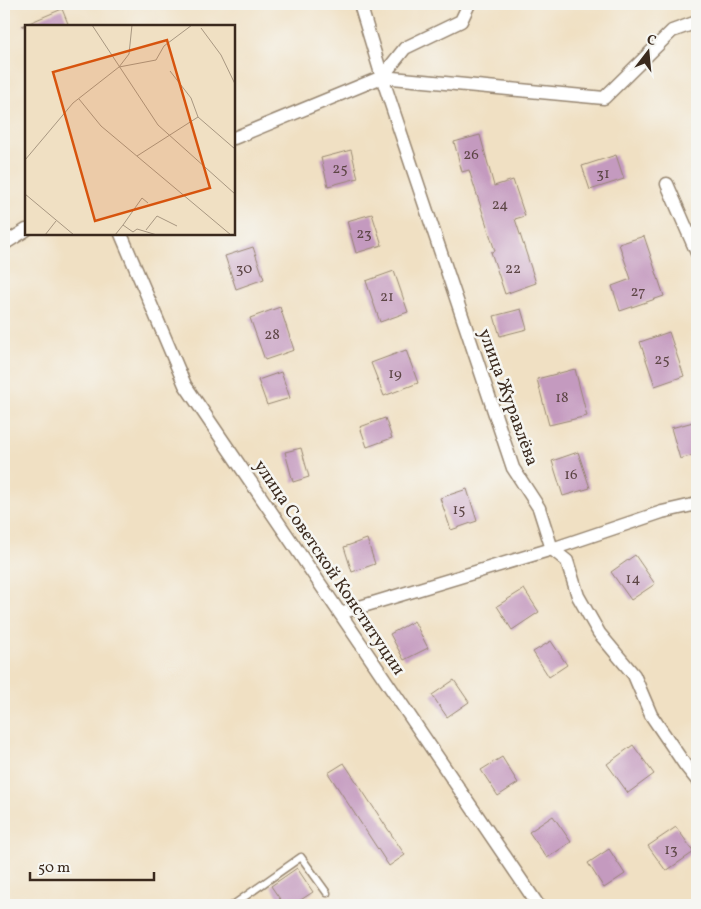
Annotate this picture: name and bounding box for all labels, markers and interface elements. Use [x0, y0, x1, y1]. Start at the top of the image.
inset map [25, 25, 235, 235]
north arrow [624, 28, 674, 78]
text: С [644, 31, 658, 51]
house number: 26 [463, 145, 479, 166]
house number: 25 [332, 159, 348, 180]
house number: 31 [596, 164, 610, 185]
house number: 24 [492, 195, 508, 216]
house number: 23 [356, 224, 372, 245]
house number: 30 [236, 259, 252, 280]
house number: 22 [505, 259, 521, 280]
house number: 27 [631, 282, 645, 303]
house number: 21 [380, 287, 394, 308]
house number: 28 [264, 325, 280, 346]
street label: улица Журавлёва [471, 325, 544, 470]
house number: 25 [654, 350, 670, 371]
house number: 19 [388, 364, 402, 385]
house number: 18 [555, 388, 569, 409]
street label: улица Советской Конституции [247, 455, 410, 681]
house number: 16 [564, 465, 578, 486]
house number: 15 [452, 500, 466, 521]
house number: 14 [626, 569, 640, 590]
house number: 13 [664, 840, 678, 861]
scale bar [30, 849, 154, 881]
text: 50 m [38, 858, 70, 879]

